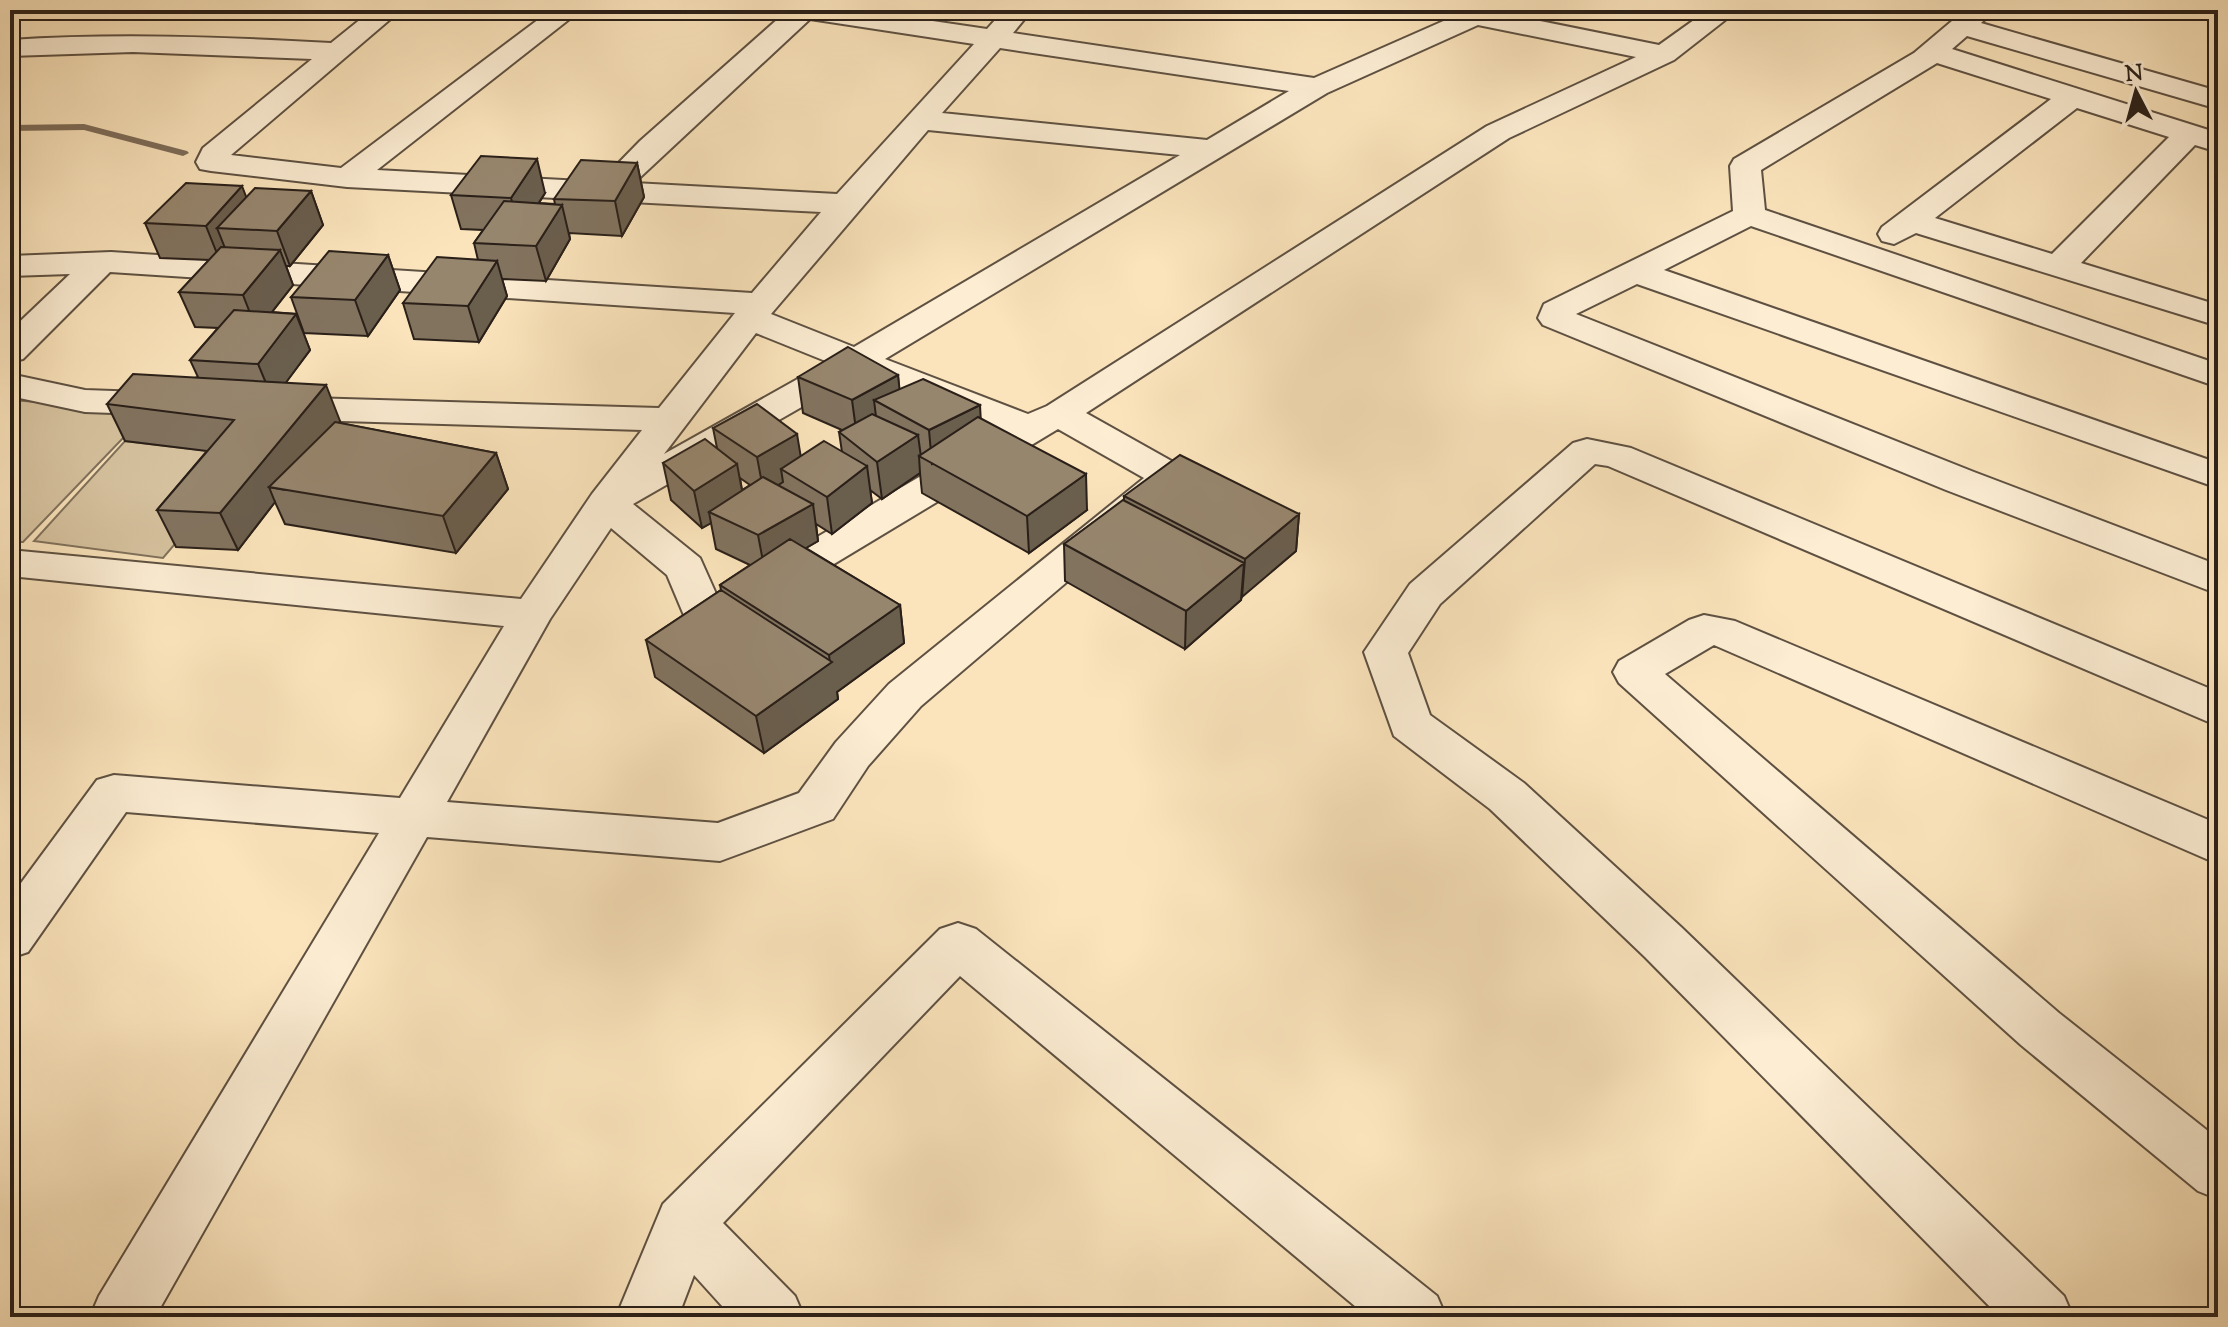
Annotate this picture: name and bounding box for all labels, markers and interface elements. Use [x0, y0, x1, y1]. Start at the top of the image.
north arrow [2096, 52, 2176, 132]
text: N [2124, 58, 2145, 92]

